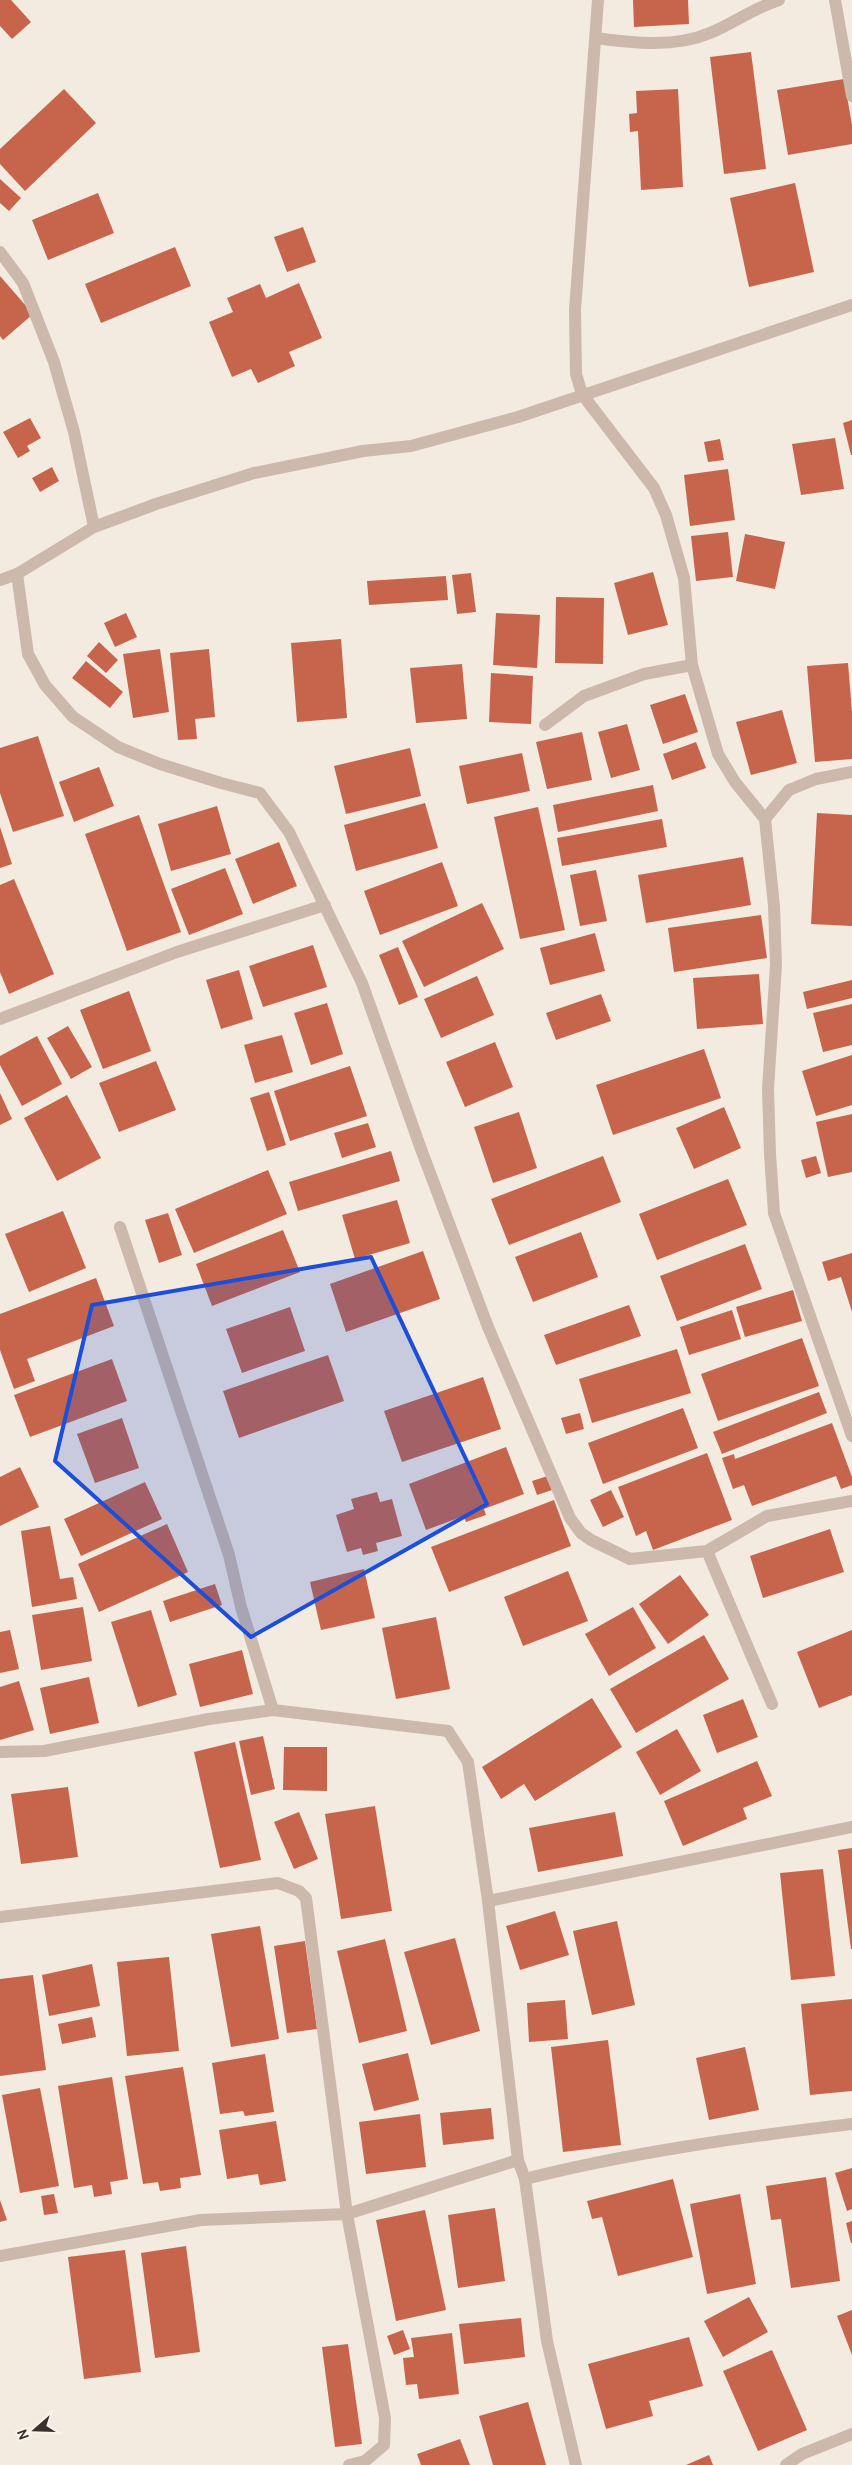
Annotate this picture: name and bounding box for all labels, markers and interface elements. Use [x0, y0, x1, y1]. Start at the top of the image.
north arrow [10, 2405, 60, 2455]
text: N [13, 2427, 33, 2442]

